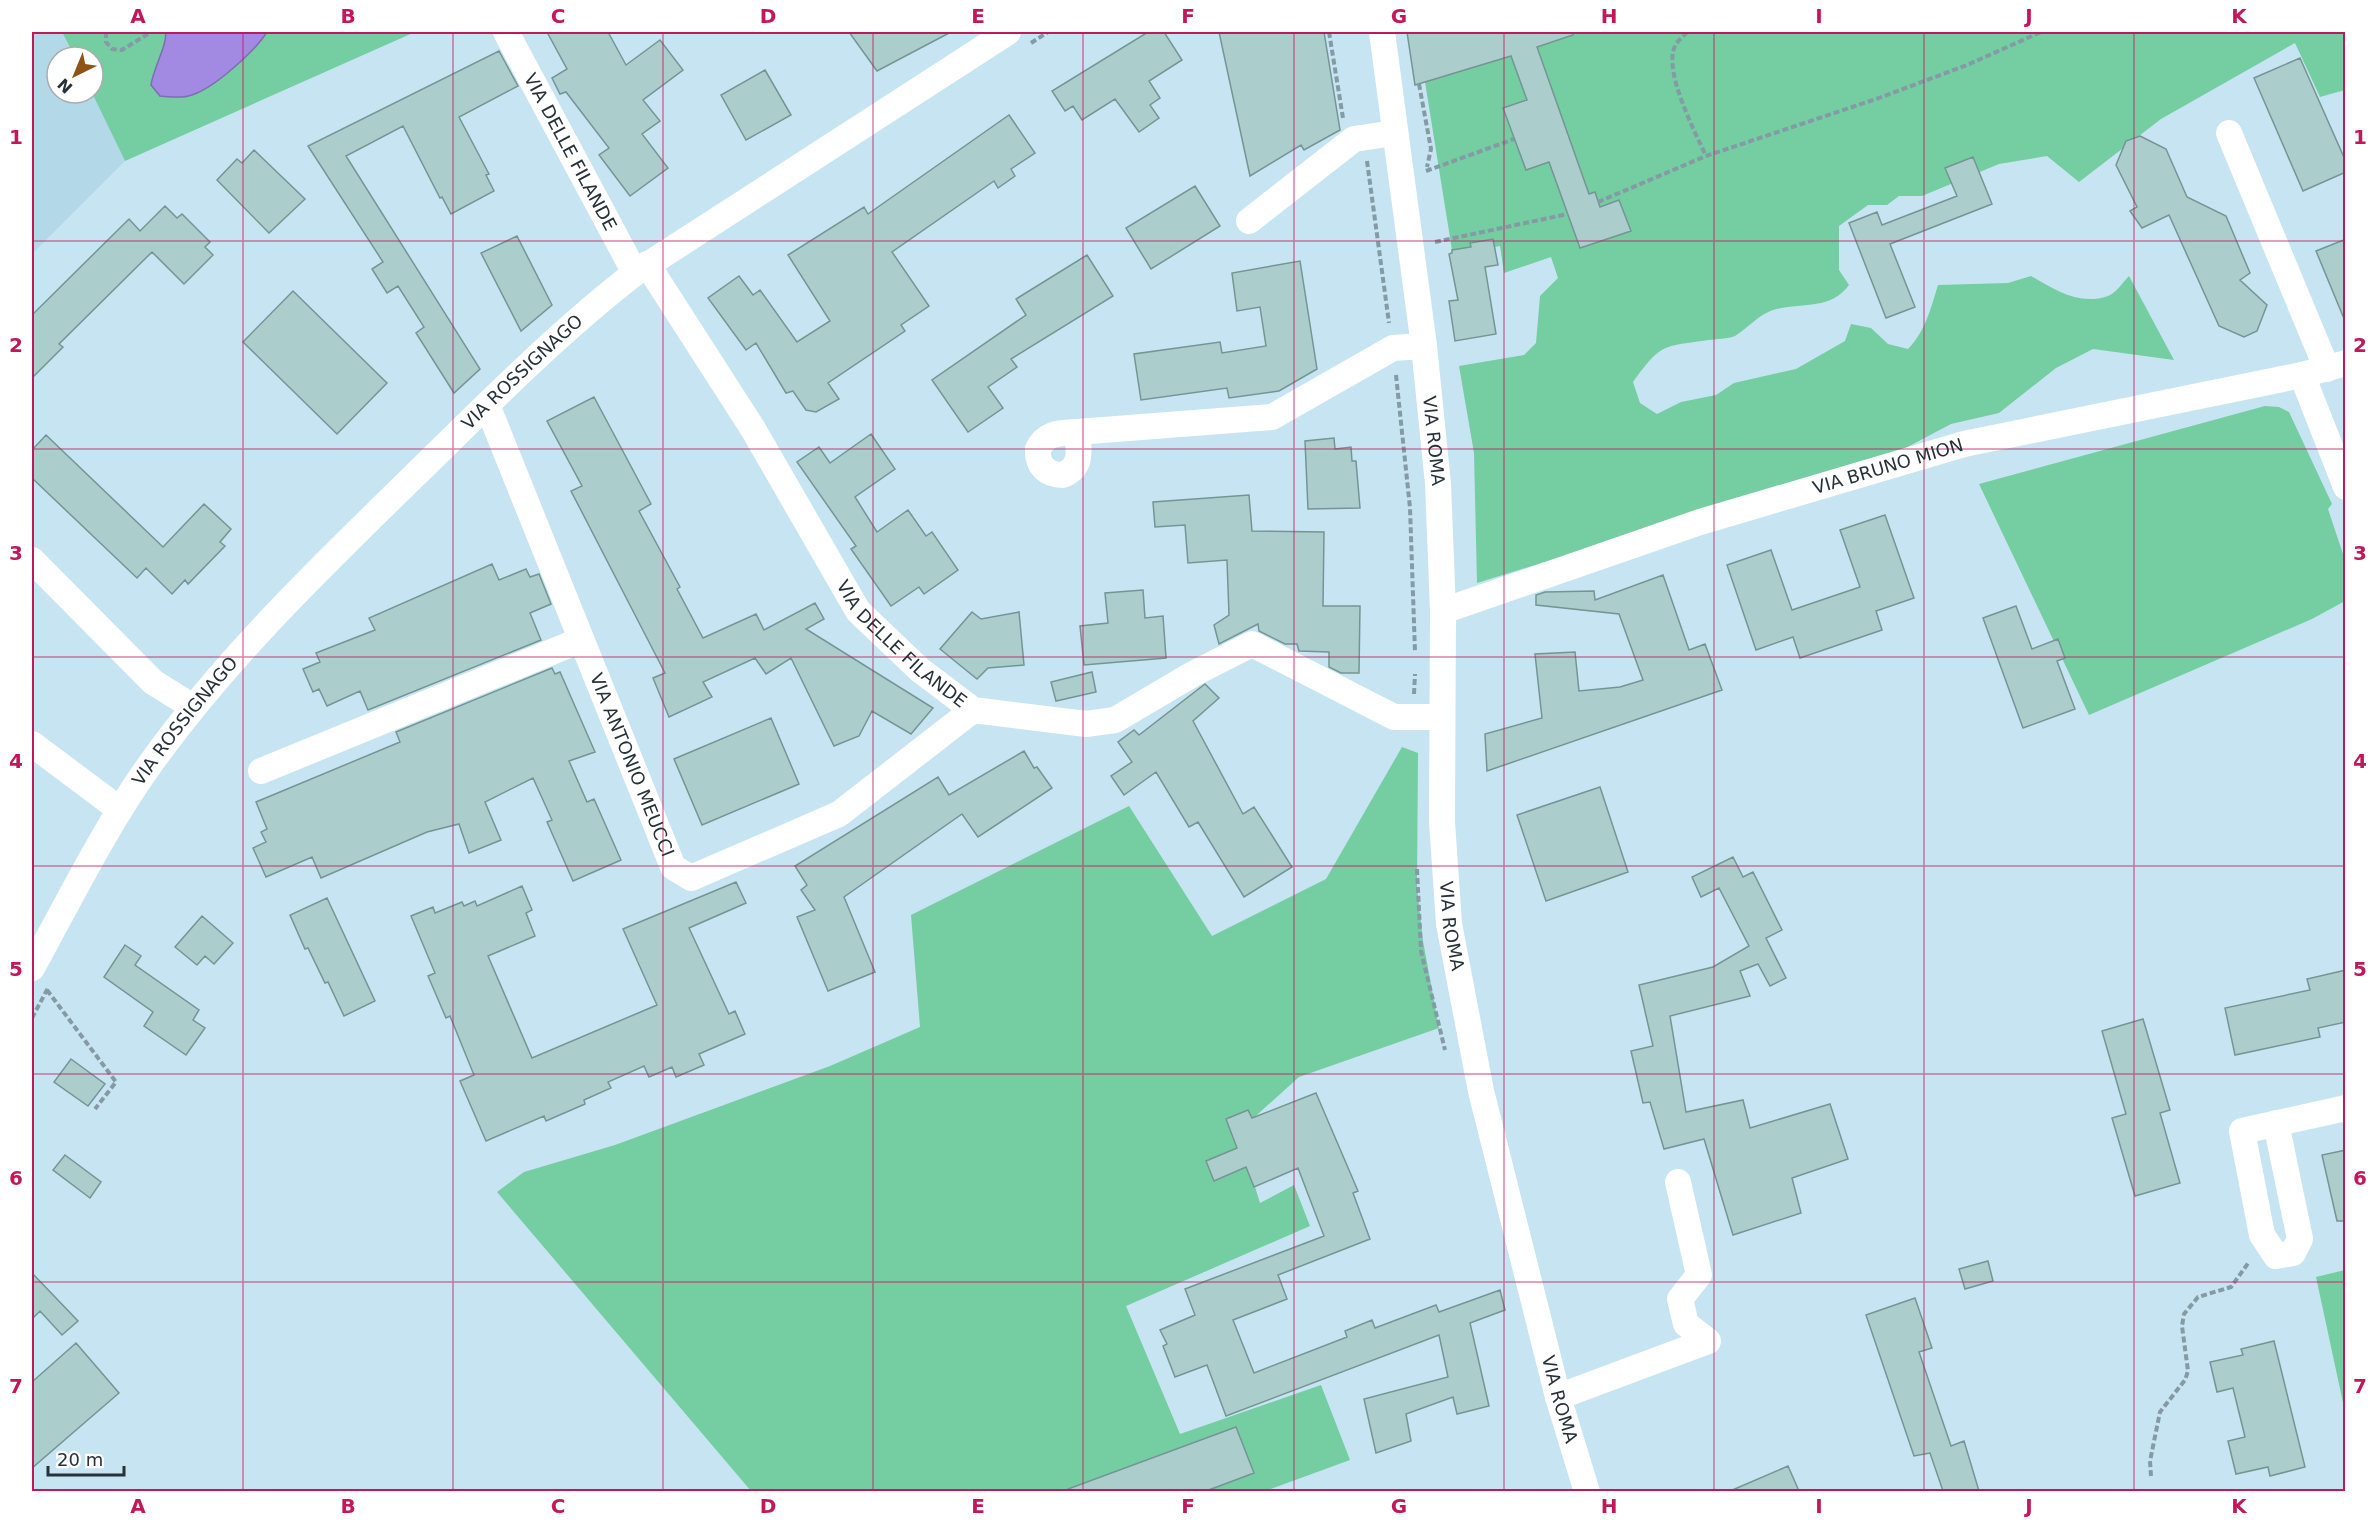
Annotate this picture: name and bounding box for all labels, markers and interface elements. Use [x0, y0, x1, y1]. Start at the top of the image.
text: A [130, 4, 146, 28]
text: B [340, 4, 356, 28]
text: C [551, 4, 565, 28]
text: D [760, 4, 776, 28]
text: E [971, 4, 985, 28]
text: F [1181, 4, 1195, 28]
text: G [1391, 4, 1407, 28]
text: H [1601, 4, 1617, 28]
text: I [1815, 4, 1823, 28]
text: J [2023, 4, 2033, 28]
text: K [2231, 4, 2248, 28]
north arrow [45, 45, 105, 105]
street label: VIA DELLE FILANDE [520, 69, 621, 234]
text: N [54, 74, 76, 97]
text: 1 [9, 125, 23, 149]
text: 1 [2353, 125, 2367, 149]
street label: VIA ROSSIGNAGO [457, 310, 587, 434]
text: 2 [9, 333, 23, 357]
text: 2 [2353, 333, 2367, 357]
street label: VIA ROMA [1419, 395, 1449, 487]
street label: VIA BRUNO MION [1810, 434, 1965, 498]
text: 3 [9, 541, 23, 565]
text: 3 [2353, 541, 2367, 565]
street label: VIA DELLE FILANDE [832, 576, 971, 712]
street label: VIA ROSSIGNAGO [128, 652, 242, 789]
street label: VIA ANTONIO MEUCCI [586, 670, 679, 860]
text: 4 [9, 749, 23, 773]
text: 4 [2353, 749, 2367, 773]
street label: VIA ROMA [1436, 880, 1469, 973]
text: 5 [9, 957, 23, 981]
text: 5 [2353, 957, 2367, 981]
text: 6 [9, 1166, 23, 1190]
text: 6 [2353, 1166, 2367, 1190]
street label: VIA ROMA [1538, 1353, 1583, 1446]
text: 7 [9, 1374, 23, 1398]
text: 7 [2353, 1374, 2367, 1398]
scale bar [48, 1439, 124, 1477]
text: 20 m [57, 1449, 103, 1470]
text: A [130, 1494, 146, 1518]
text: B [340, 1494, 356, 1518]
text: C [551, 1494, 565, 1518]
text: D [760, 1494, 776, 1518]
text: E [971, 1494, 985, 1518]
text: F [1181, 1494, 1195, 1518]
text: G [1391, 1494, 1407, 1518]
text: H [1601, 1494, 1617, 1518]
text: I [1815, 1494, 1823, 1518]
text: J [2023, 1494, 2033, 1518]
text: K [2231, 1494, 2248, 1518]

